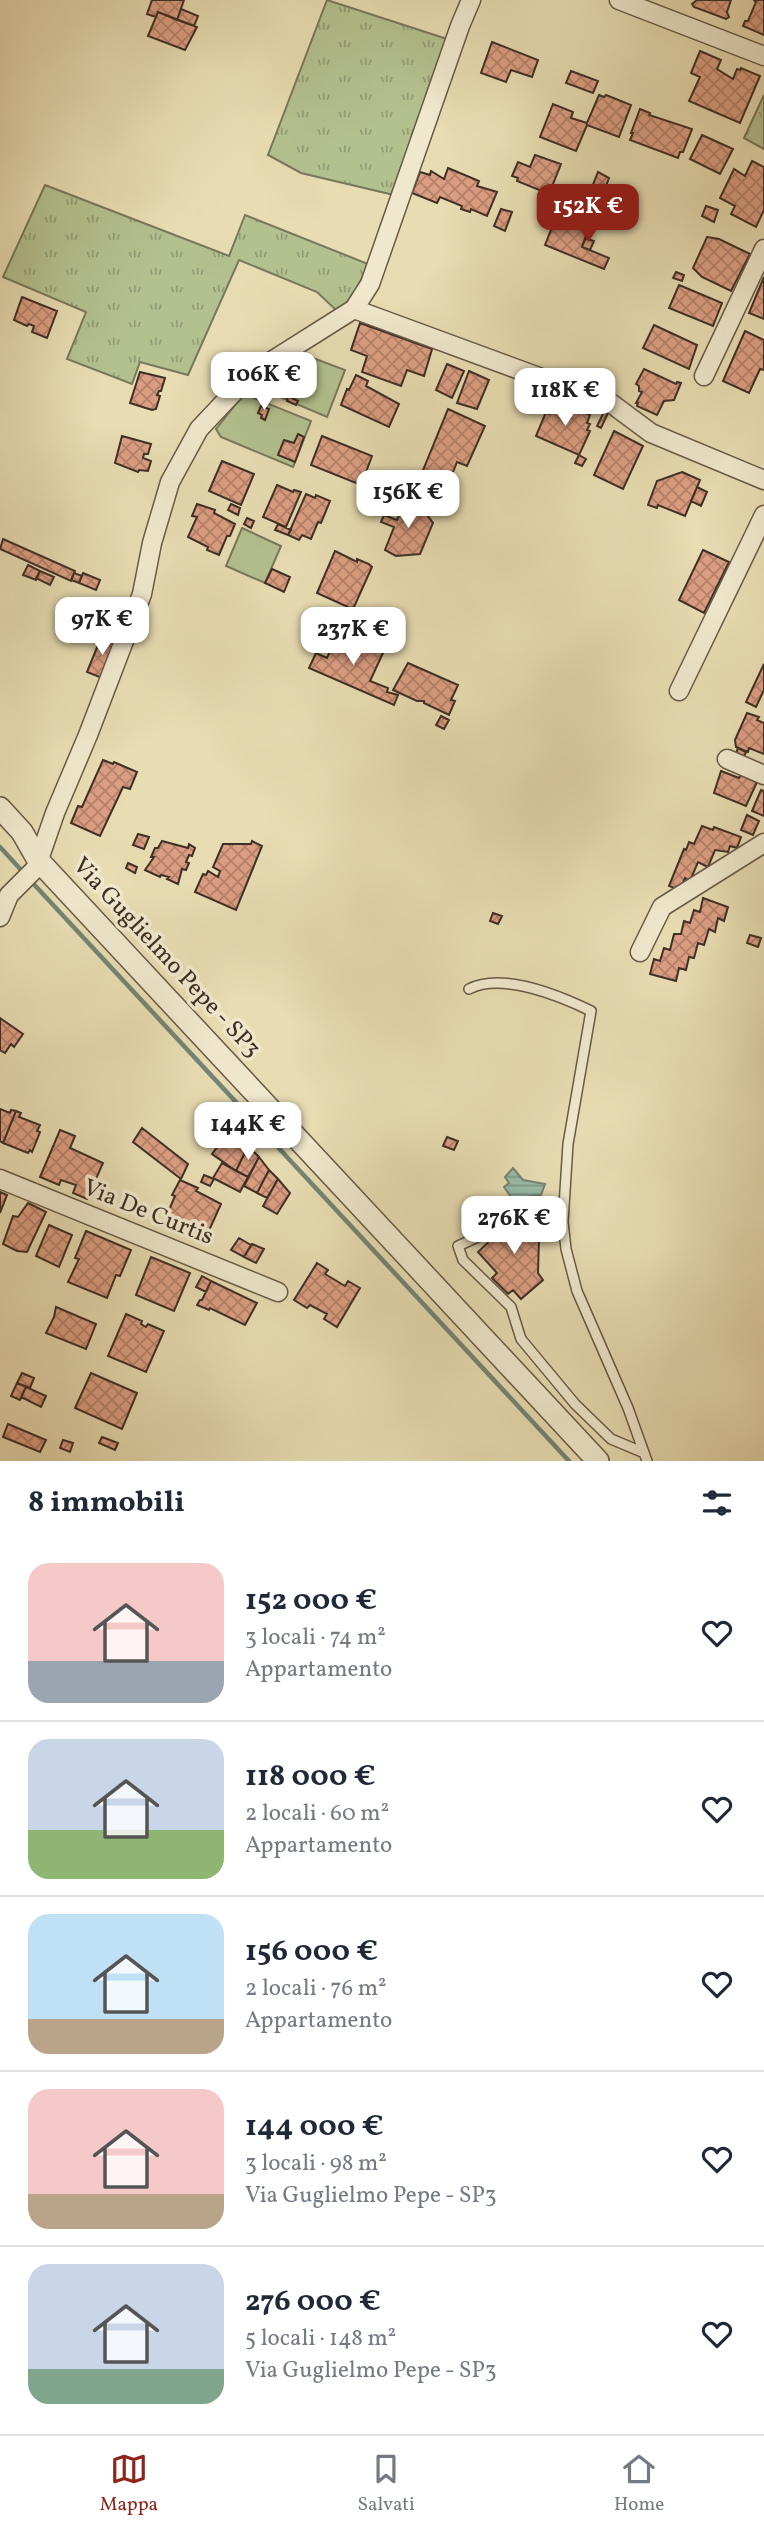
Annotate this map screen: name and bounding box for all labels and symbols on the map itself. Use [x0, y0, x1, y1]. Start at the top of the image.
pin: 152K € [531, 184, 645, 244]
pin: 106K € [207, 352, 321, 412]
pin: 118K € [508, 368, 622, 428]
pin: 156K € [351, 470, 465, 530]
pin: 97K € [53, 598, 151, 657]
pin: 237K € [296, 608, 410, 667]
street label: Via Guglielmo Pepe - SP3 [64, 850, 268, 1066]
pin: 144K € [191, 1102, 305, 1162]
street label: Via De Curtis [78, 1171, 218, 1255]
pin: 276K € [457, 1196, 571, 1256]

